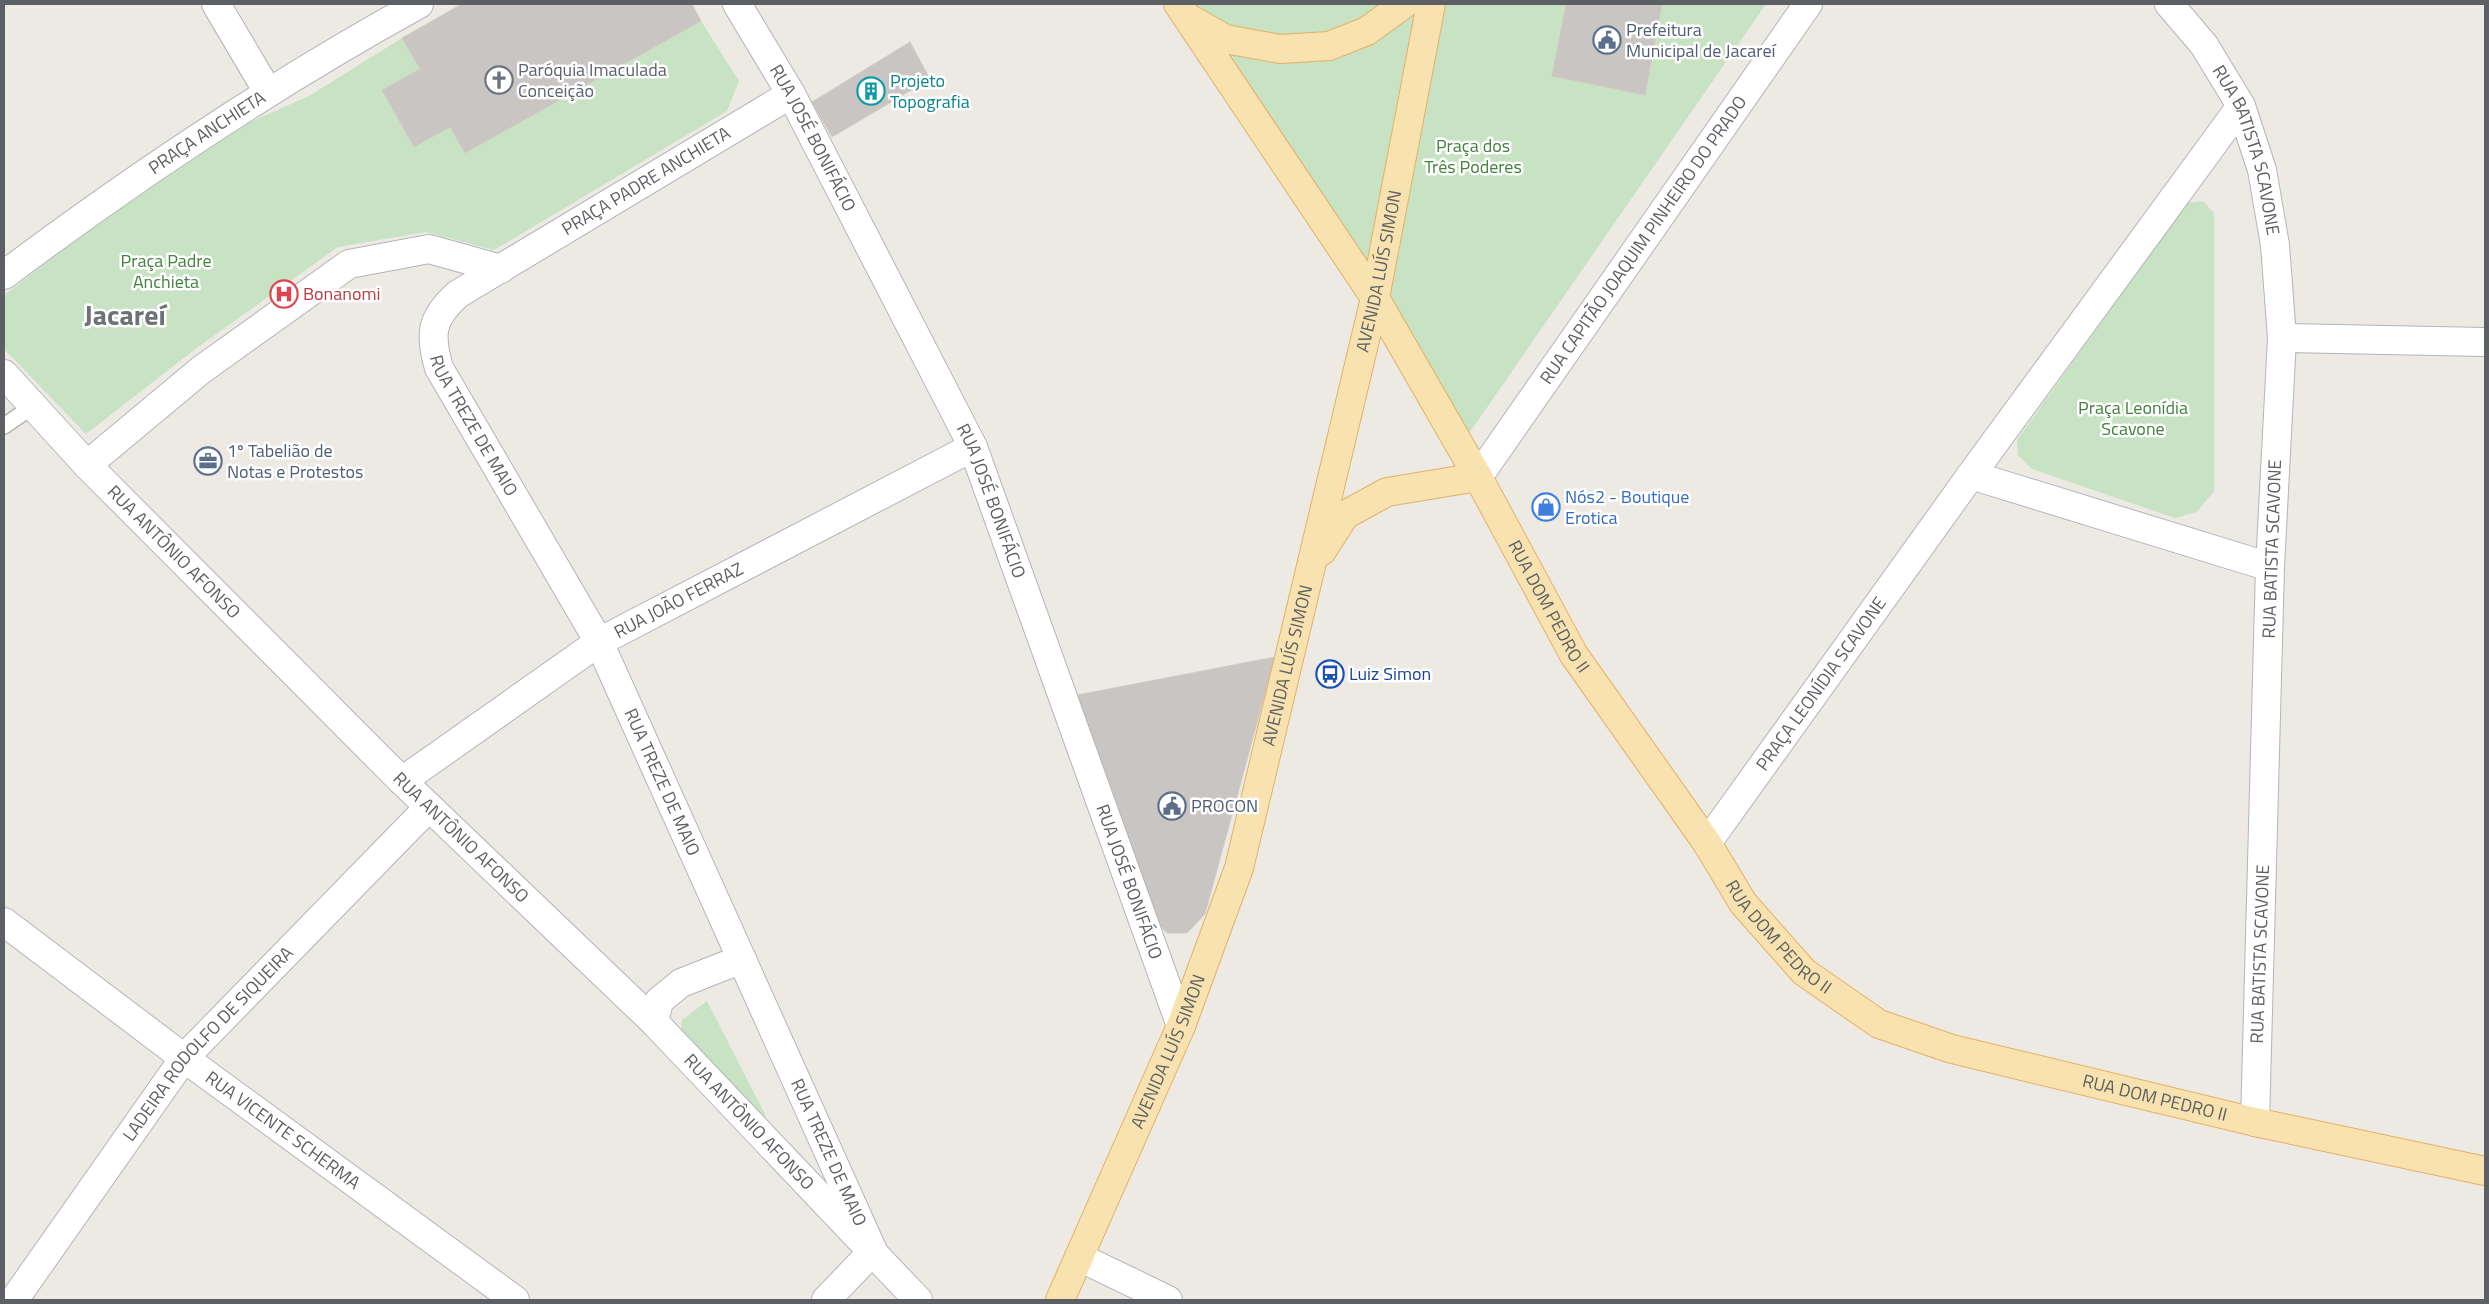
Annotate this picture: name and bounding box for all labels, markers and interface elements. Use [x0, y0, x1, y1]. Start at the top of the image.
place label: Prefeitura Municipal de Jacareí [1626, 16, 1777, 64]
public building icon: Prefeitura Municipal de Jacareí [1592, 25, 1622, 55]
place label: Paróquia Imaculada Conceição [518, 56, 667, 104]
street label: RUA JOSÉ BONIFÁCIO [763, 59, 863, 216]
street label: RUA BATISTA SCAVONE [2206, 60, 2287, 237]
church icon: Paróquia Imaculada Conceição [484, 65, 514, 95]
place label: Projeto Topografia [890, 67, 970, 115]
building icon: Projeto Topografia [856, 76, 886, 106]
street label: PRAÇA ANCHIETA [143, 84, 271, 181]
street label: RUA CAPITÃO JOAQUIM PINHEIRO DO PRADO [1533, 90, 1753, 390]
street label: PRAÇA PADRE ANCHIETA [556, 119, 735, 242]
park label: Praça dos Três Poderes [1424, 132, 1522, 180]
street label: AVENIDA LUÍS SIMON [1349, 188, 1408, 355]
park label: Praça Padre Anchieta [120, 247, 212, 295]
hospital icon: Bonanomi [269, 279, 299, 309]
place label: Bonanomi [303, 280, 380, 307]
district label: Jacareí [84, 293, 169, 336]
street label: RUA TREZE DE MAIO [423, 352, 525, 501]
park label: Praça Leonídia Scavone [2078, 394, 2188, 442]
street label: RUA JOSÉ BONIFÁCIO [950, 419, 1033, 582]
place label: 1º Tabelião de Notas e Protestos [227, 437, 363, 485]
office icon: 1º Tabelião de Notas e Protestos [193, 446, 223, 476]
street label: RUA BATISTA SCAVONE [2255, 459, 2288, 639]
street label: RUA ANTÔNIO AFONSO [101, 479, 247, 625]
place label: Nós2 - Boutique Erotica [1565, 483, 1689, 531]
shop icon: Nós2 - Boutique Erotica [1531, 492, 1561, 522]
street label: RUA DOM PEDRO II [1501, 535, 1597, 678]
street label: RUA JOÃO FERRAZ [609, 555, 748, 645]
street label: AVENIDA LUÍS SIMON [1255, 582, 1319, 749]
street label: PRAÇA LEONÍDIA SCAVONE [1749, 591, 1893, 776]
bus stop icon: Luiz Simon [1315, 659, 1345, 689]
place label: Luiz Simon [1349, 660, 1431, 687]
street label: RUA TREZE DE MAIO [618, 704, 707, 860]
street label: RUA ANTÔNIO AFONSO [387, 765, 536, 909]
public building icon: PROCON [1157, 791, 1187, 821]
place label: PROCON [1191, 792, 1258, 819]
street label: RUA JOSÉ BONIFÁCIO [1089, 800, 1170, 963]
street label: RUA BATISTA SCAVONE [2243, 864, 2276, 1044]
street label: RUA DOM PEDRO II [1719, 874, 1837, 1000]
street label: LADEIRA RODOLFO DE SIQUEIRA [116, 940, 299, 1147]
street label: AVENIDA LUÍS SIMON [1123, 971, 1212, 1133]
street label: RUA ANTÔNIO AFONSO [678, 1047, 821, 1196]
street label: RUA VICENTE SCHERMA [200, 1064, 366, 1196]
street label: RUA DOM PEDRO II [2080, 1067, 2230, 1128]
street label: RUA TREZE DE MAIO [784, 1074, 874, 1230]

